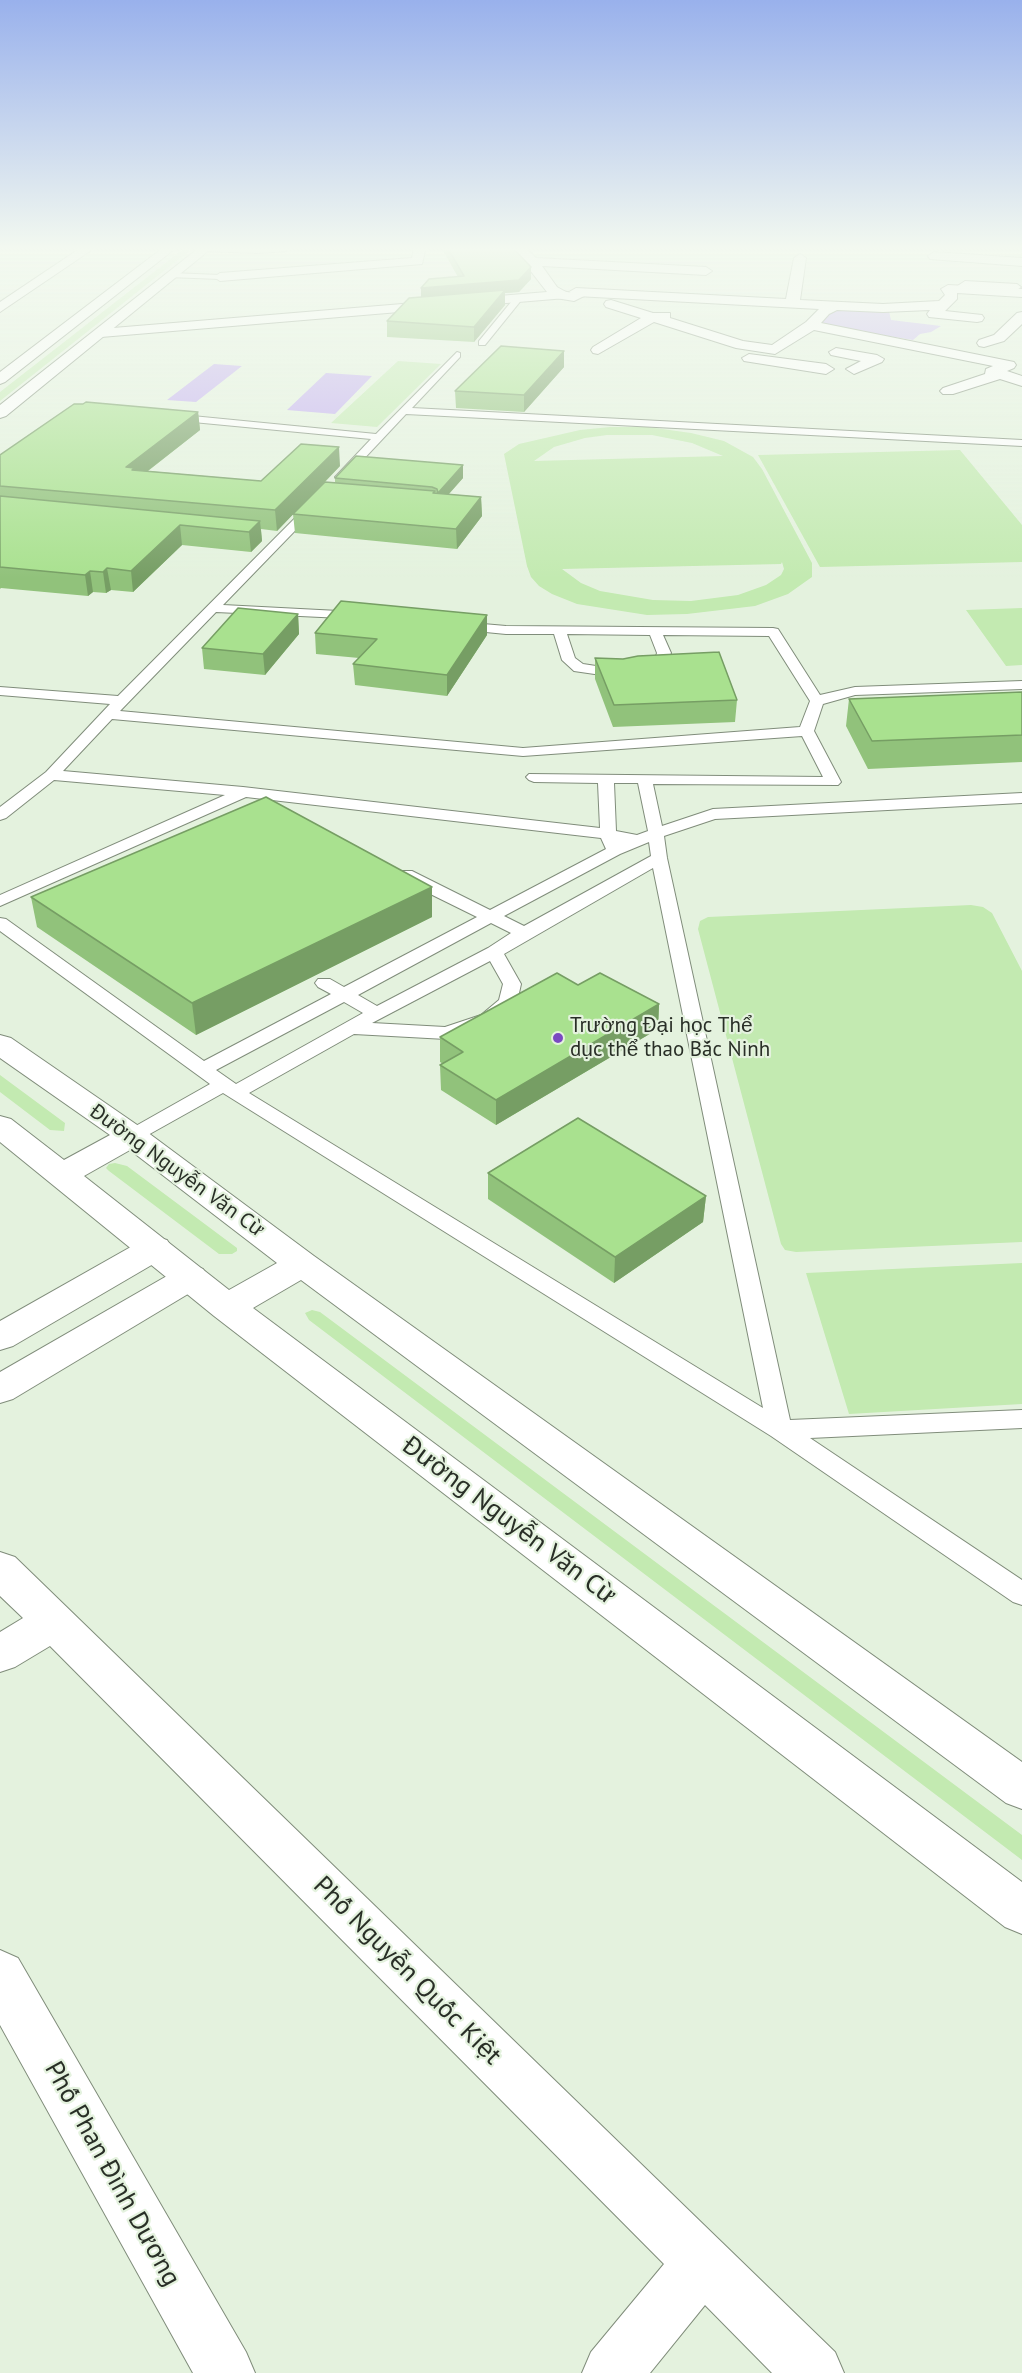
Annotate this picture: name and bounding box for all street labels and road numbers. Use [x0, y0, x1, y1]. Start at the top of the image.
street label: Đường Nguyễn Văn Cừ [85, 1099, 269, 1243]
street label: Đường Nguyễn Văn Cừ [396, 1430, 622, 1612]
street label: Phố Nguyễn Quốc Kiệt [306, 1870, 508, 2072]
street label: Phố Phan Đình Dương [37, 2056, 187, 2292]

